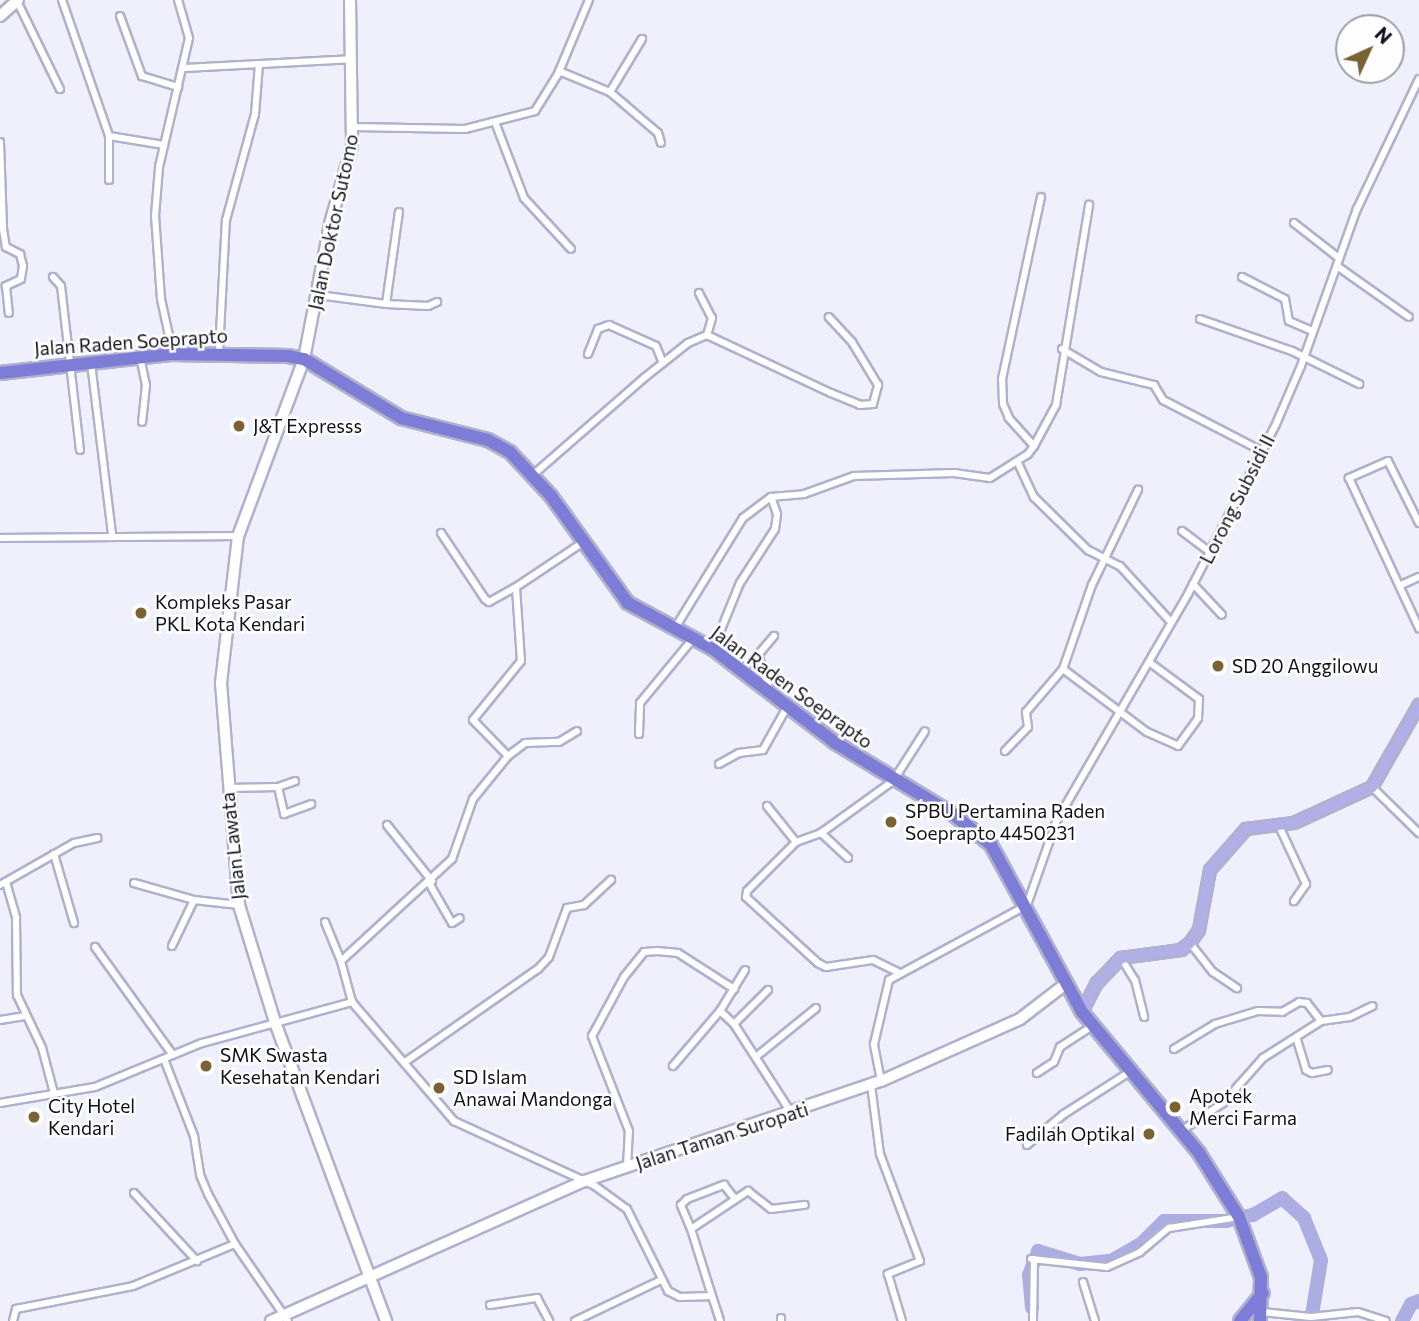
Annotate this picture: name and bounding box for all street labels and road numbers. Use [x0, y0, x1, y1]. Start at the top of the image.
street label: Jalan Doktor Sutomo [303, 132, 363, 312]
street label: Jalan Raden Soeprapto [33, 324, 229, 360]
street label: Lorong Subsidi II [1195, 431, 1279, 567]
street label: Jalan Raden Soeprapto [707, 621, 877, 753]
street label: Jalan Lawata [216, 791, 250, 901]
street label: Jalan Taman Suropati [633, 1097, 811, 1175]

